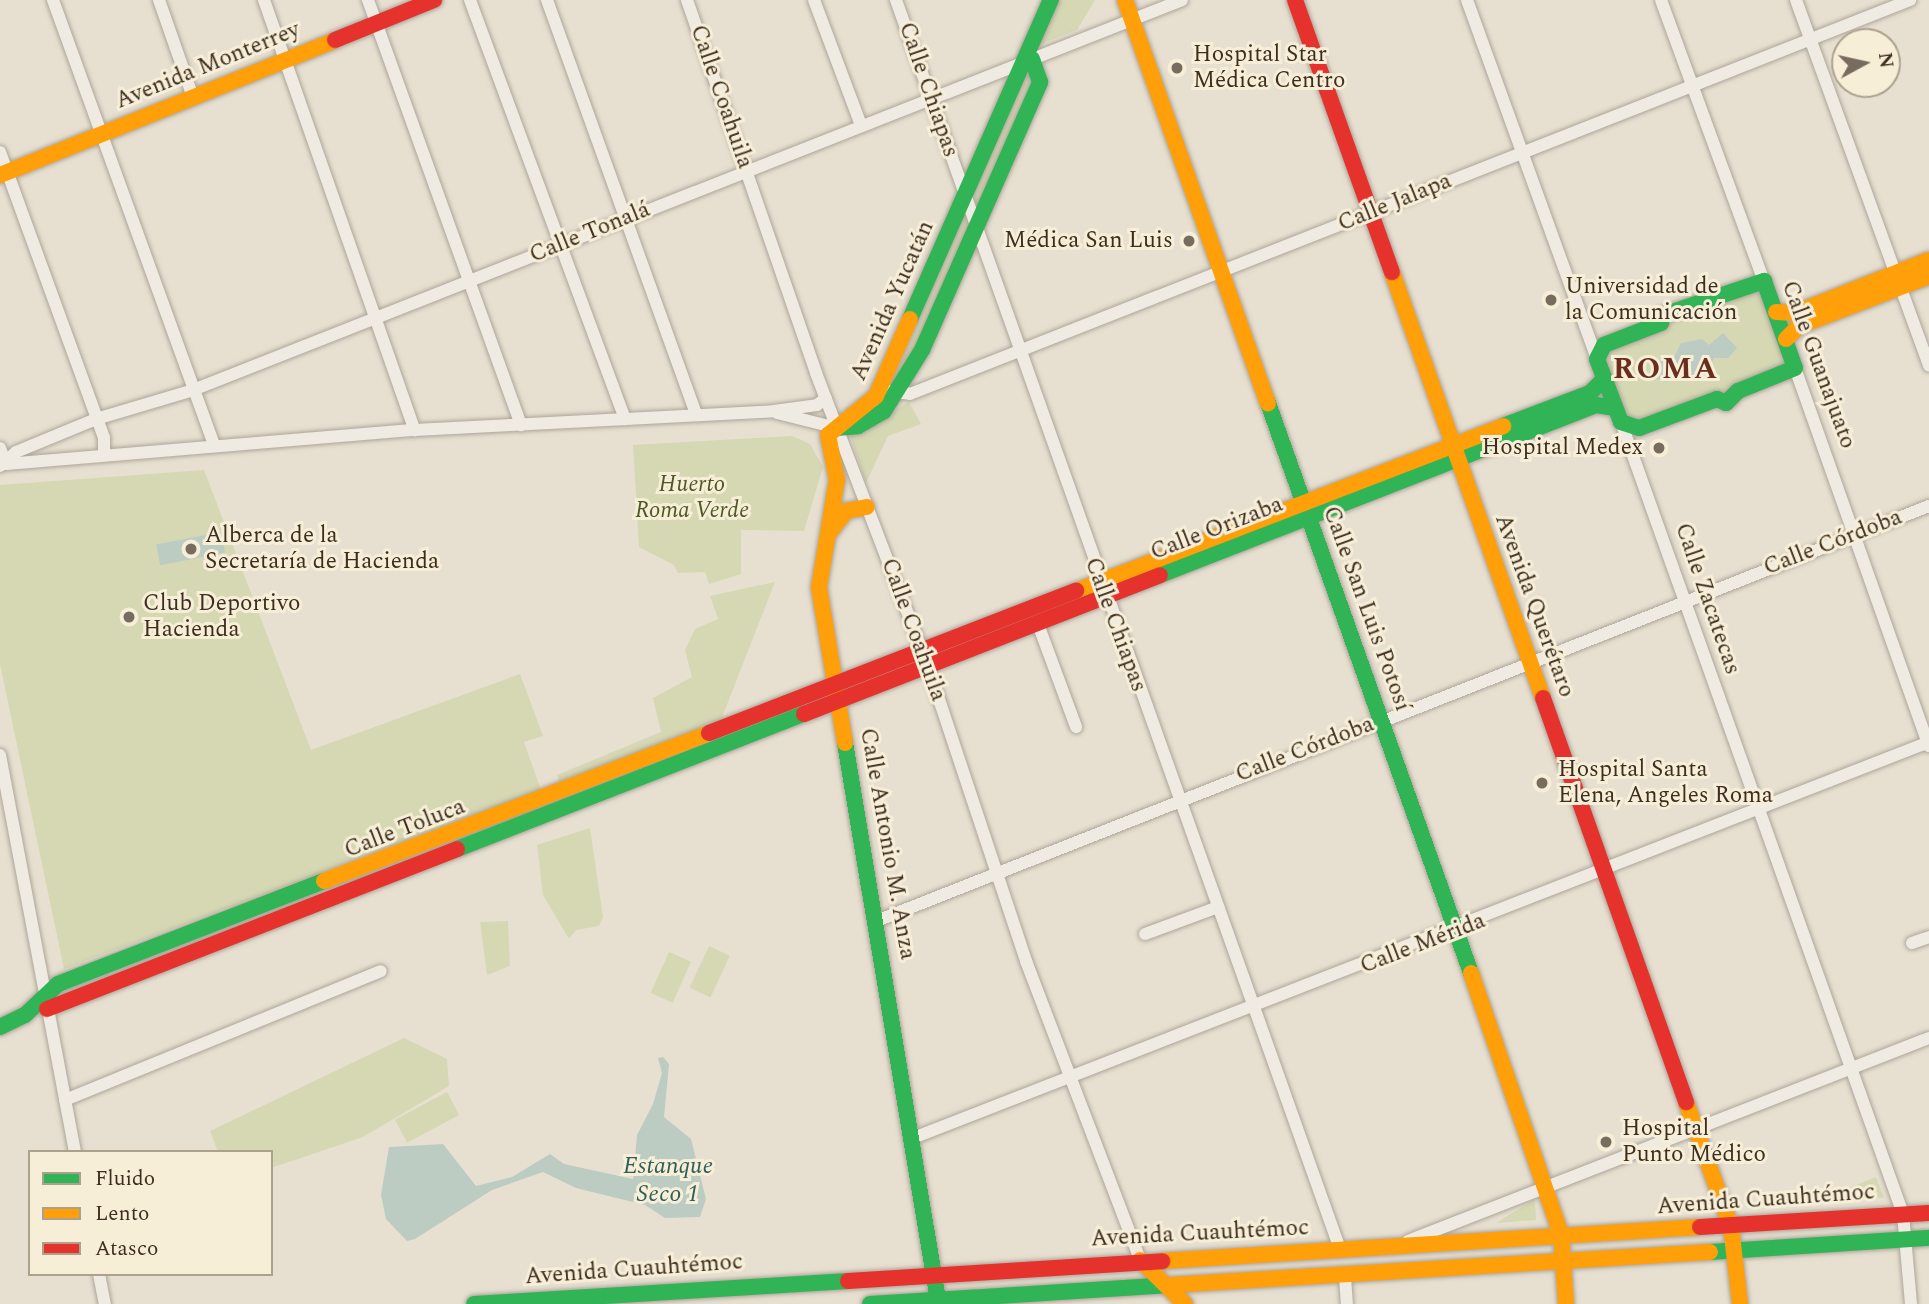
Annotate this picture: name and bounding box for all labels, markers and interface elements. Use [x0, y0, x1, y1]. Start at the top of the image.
street label: Avenida Monterrey [112, 16, 304, 116]
street label: Calle Chiapas [892, 19, 964, 161]
street label: Calle Coahuila [684, 22, 758, 172]
north arrow [1831, 28, 1901, 98]
place label: Hospital Star Médica Centro [1193, 41, 1345, 95]
text: N [1870, 51, 1901, 70]
marker: Hospital Star Médica Centro [1167, 58, 1187, 78]
street label: Calle Jalapa [1334, 168, 1456, 238]
street label: Calle Tonalá [526, 196, 654, 270]
street label: Avenida Yucatán [845, 217, 941, 385]
place label: Médica San Luis [1004, 227, 1173, 255]
marker: Médica San Luis [1179, 231, 1199, 251]
place label: Universidad de la Comunicación [1565, 273, 1737, 327]
street label: Calle Guanajuato [1775, 277, 1861, 453]
marker: Universidad de la Comunicación [1543, 292, 1559, 308]
district label: ROMA [1613, 351, 1719, 387]
place label: Hospital Medex [1482, 434, 1643, 462]
marker: Hospital Medex [1649, 438, 1669, 458]
park label: Huerto Roma Verde [635, 471, 749, 525]
street label: Calle Orizaba [1147, 491, 1287, 567]
street label: Calle San Luis Potosí [1316, 503, 1416, 715]
street label: Calle Córdoba [1760, 504, 1906, 582]
street label: Avenida Querétaro [1488, 511, 1580, 701]
street label: Calle Zacatecas [1668, 520, 1746, 678]
place label: Alberca de la Secretaría de Hacienda [205, 522, 439, 576]
marker: Alberca de la Secretaría de Hacienda [183, 541, 199, 557]
street label: Calle Chiapas [1078, 554, 1152, 696]
street label: Calle Coahuila [874, 555, 952, 705]
place label: Club Deportivo Hacienda [143, 590, 300, 644]
marker: Club Deportivo Hacienda [121, 609, 137, 625]
street label: Calle Córdoba [1232, 711, 1378, 789]
street label: Calle Antonio M. Anza [853, 726, 921, 962]
place label: Hospital Santa Elena, Angeles Roma [1558, 756, 1773, 810]
marker: Hospital Santa Elena, Angeles Roma [1532, 773, 1552, 793]
street label: Calle Toluca [341, 793, 469, 865]
street label: Calle Mérida [1357, 907, 1489, 981]
place label: Hospital Punto Médico [1622, 1115, 1766, 1169]
marker: Hospital Punto Médico [1596, 1132, 1616, 1152]
legend [28, 1150, 273, 1276]
water label: Estanque Seco 1 [623, 1153, 713, 1209]
text: Fluido [95, 1163, 155, 1195]
street label: Avenida Cuauhtémoc [1656, 1179, 1876, 1221]
text: Lento [95, 1198, 149, 1230]
street label: Avenida Cuauhtémoc [1090, 1214, 1310, 1254]
text: Atasco [95, 1233, 158, 1265]
street label: Avenida Cuauhtémoc [524, 1249, 744, 1291]

